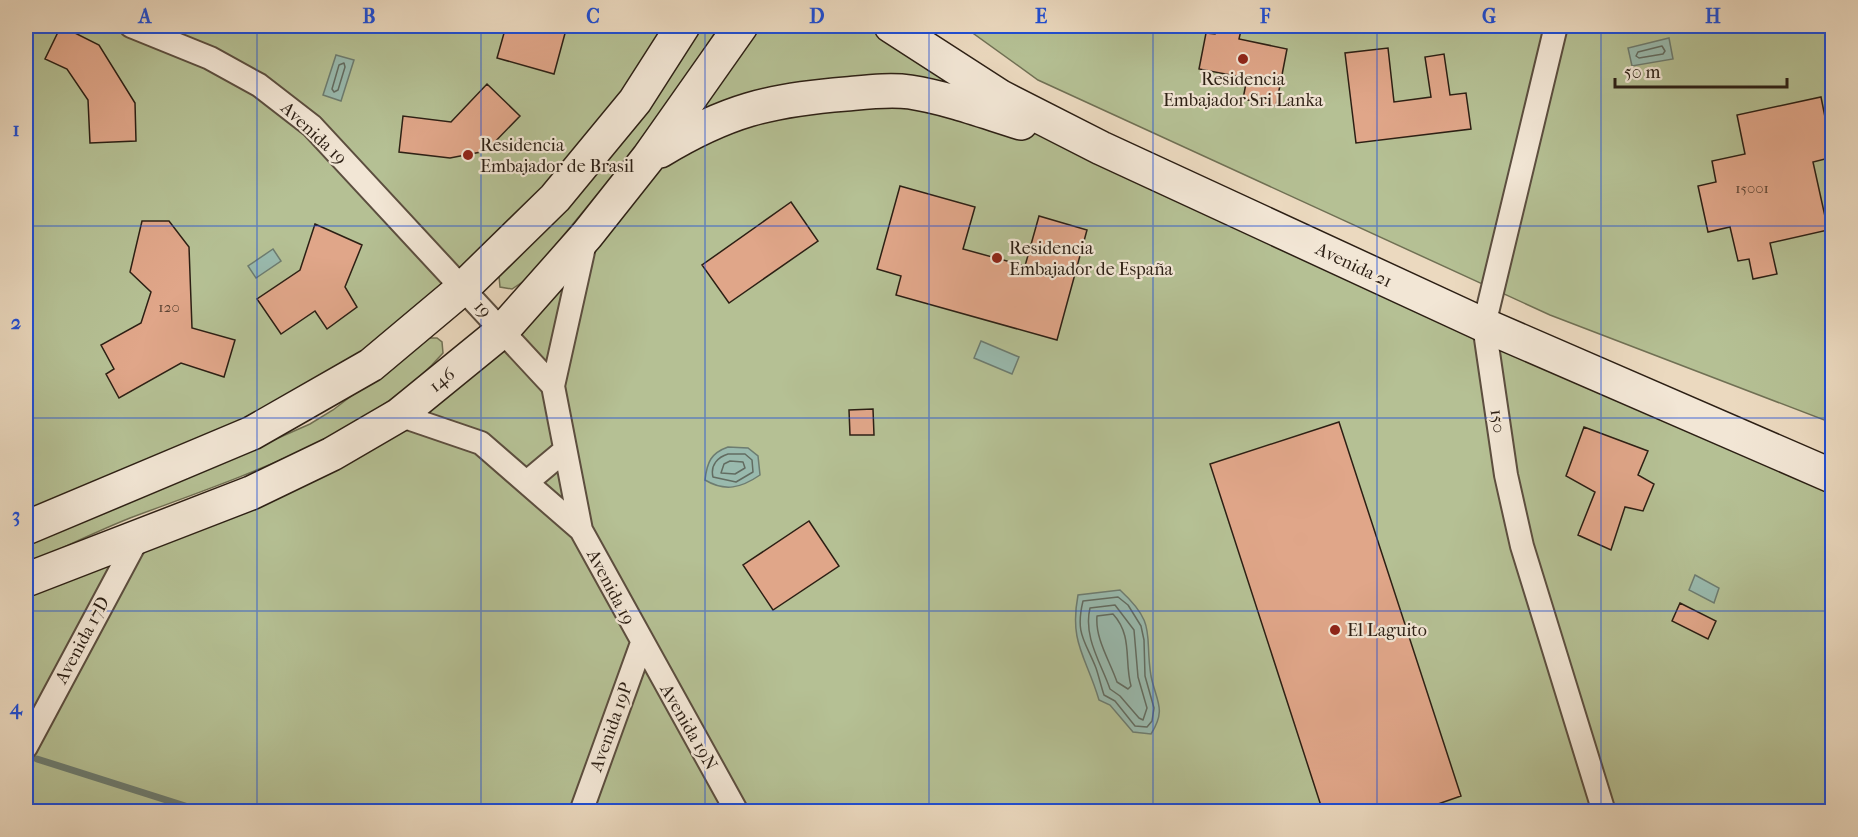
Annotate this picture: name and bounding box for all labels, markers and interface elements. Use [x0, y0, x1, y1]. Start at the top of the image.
text: A [137, 5, 153, 28]
text: B [362, 5, 376, 28]
text: C [586, 5, 600, 28]
text: D [809, 5, 825, 28]
text: E [1035, 5, 1047, 28]
text: F [1259, 5, 1271, 28]
text: G [1482, 5, 1496, 28]
text: H [1705, 5, 1721, 28]
scale bar [1615, 51, 1788, 89]
marker: Residencia Embajador Sri Lanka [1236, 52, 1250, 66]
text: 50 m [1624, 62, 1661, 83]
place label: Residencia Embajador Sri Lanka [1163, 69, 1324, 111]
street label: Avenida 19 [276, 97, 351, 169]
text: 1 [12, 118, 20, 141]
place label: Residencia Embajador de Brasil [480, 135, 634, 177]
marker: Residencia Embajador de Brasil [461, 148, 475, 162]
house number: 15001 [1735, 179, 1769, 197]
place label: Residencia Embajador de España [1009, 238, 1174, 280]
street label: Avenida 21 [1311, 238, 1395, 292]
marker: Residencia Embajador de España [990, 251, 1004, 265]
street label: 19 [469, 296, 496, 322]
house number: 120 [158, 298, 180, 316]
text: 2 [11, 311, 21, 334]
street label: 146 [425, 364, 460, 397]
street label: 150 [1485, 408, 1510, 434]
text: 3 [12, 504, 20, 527]
street label: Avenida 19 [581, 545, 639, 629]
street label: Avenida 17D [50, 593, 114, 688]
place label: El Laguito [1347, 620, 1427, 641]
marker: El Laguito [1328, 623, 1342, 637]
street label: Avenida 19P [585, 680, 637, 775]
street label: Avenida 19N [655, 680, 722, 774]
text: 4 [9, 696, 23, 720]

